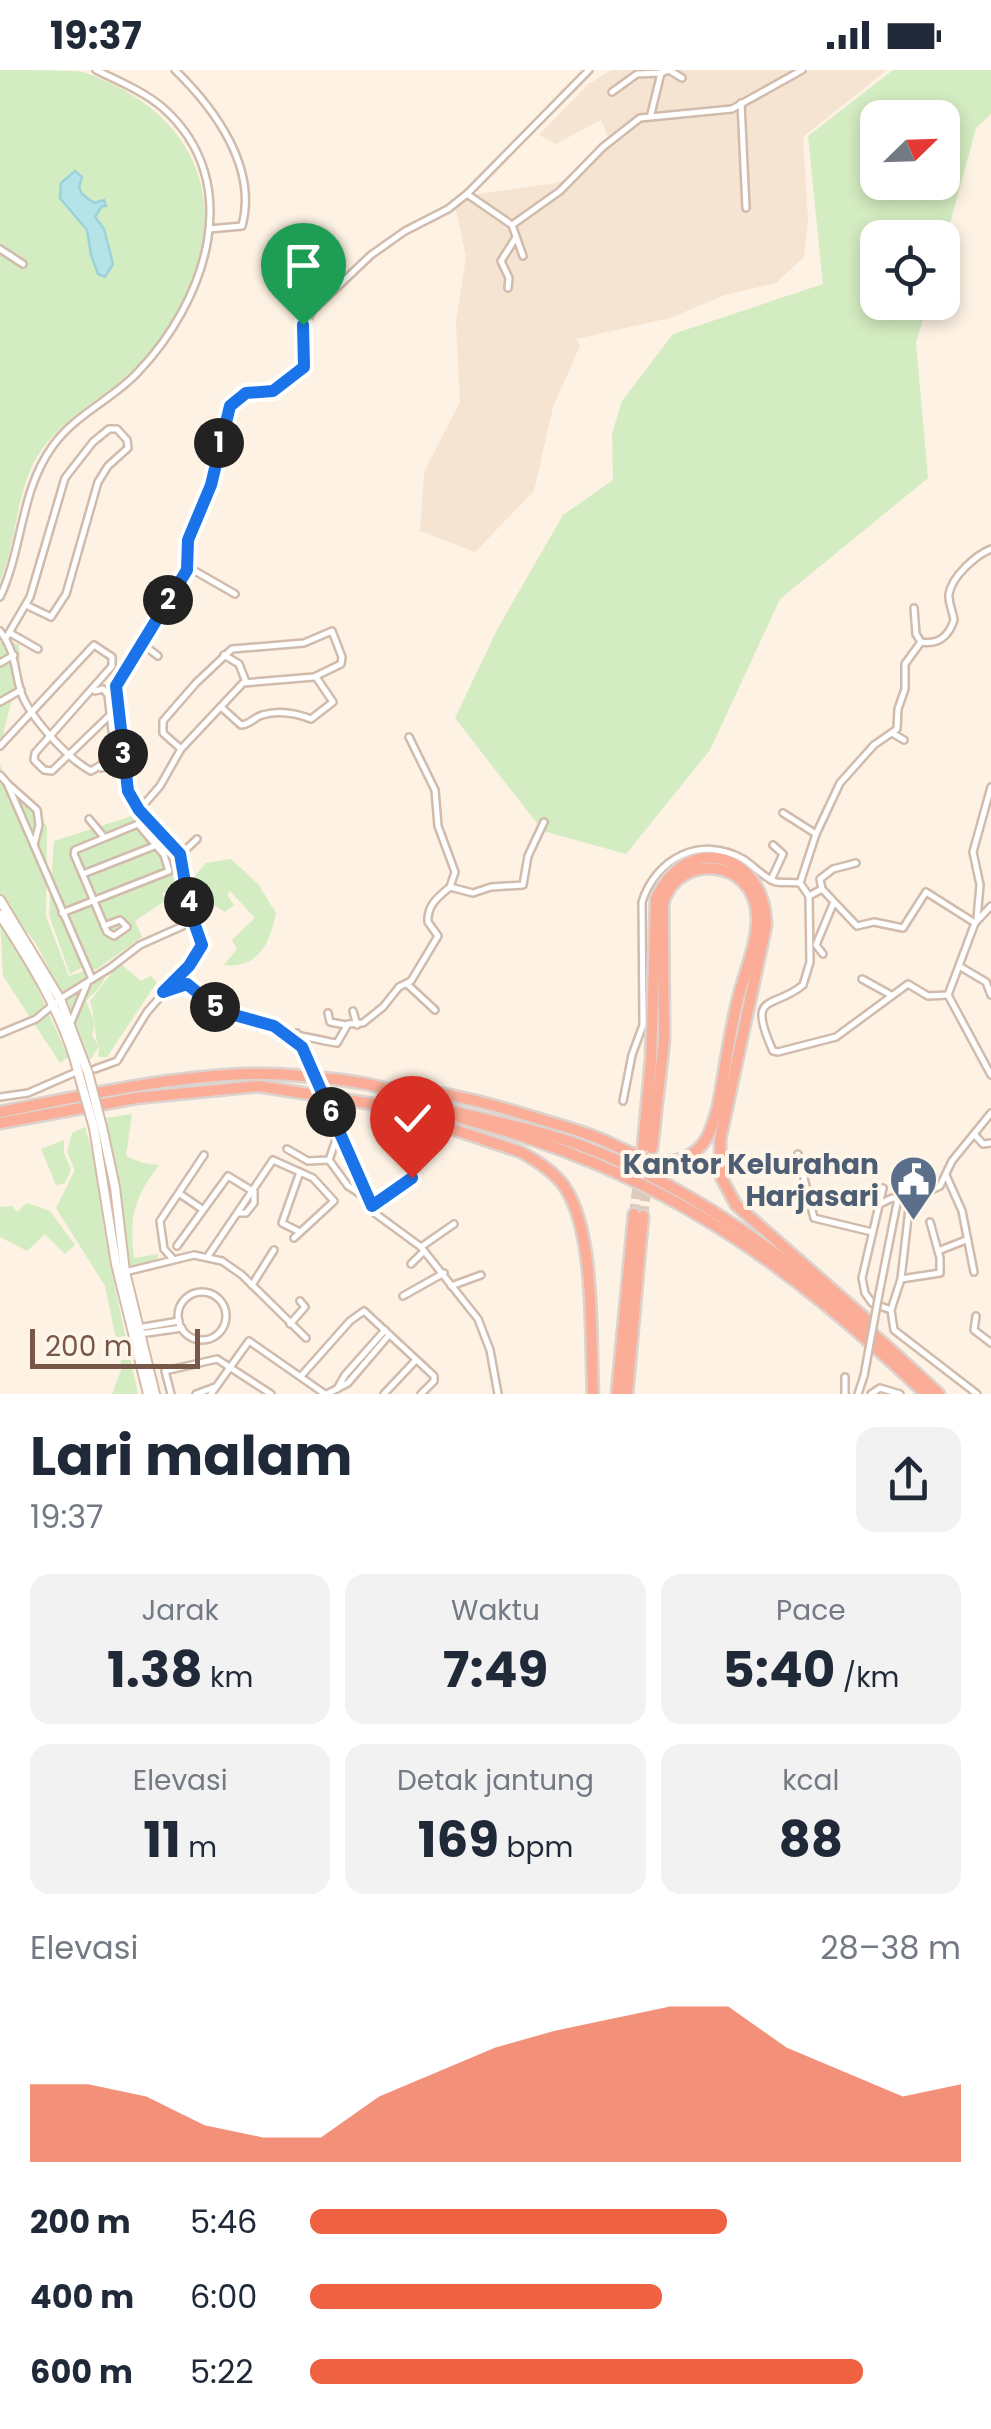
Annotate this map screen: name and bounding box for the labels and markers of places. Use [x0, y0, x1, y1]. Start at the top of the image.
pin [261, 223, 346, 326]
pin: 1 [194, 418, 244, 468]
pin: 2 [143, 575, 193, 625]
pin: 3 [98, 729, 148, 779]
pin: 4 [164, 877, 214, 927]
pin: 5 [190, 982, 240, 1032]
pin [370, 1076, 455, 1179]
pin: 6 [306, 1087, 356, 1137]
place label: Kantor Kelurahan Harjasari [623, 1145, 879, 1216]
public building icon: Kantor Kelurahan Harjasari [888, 1154, 940, 1222]

